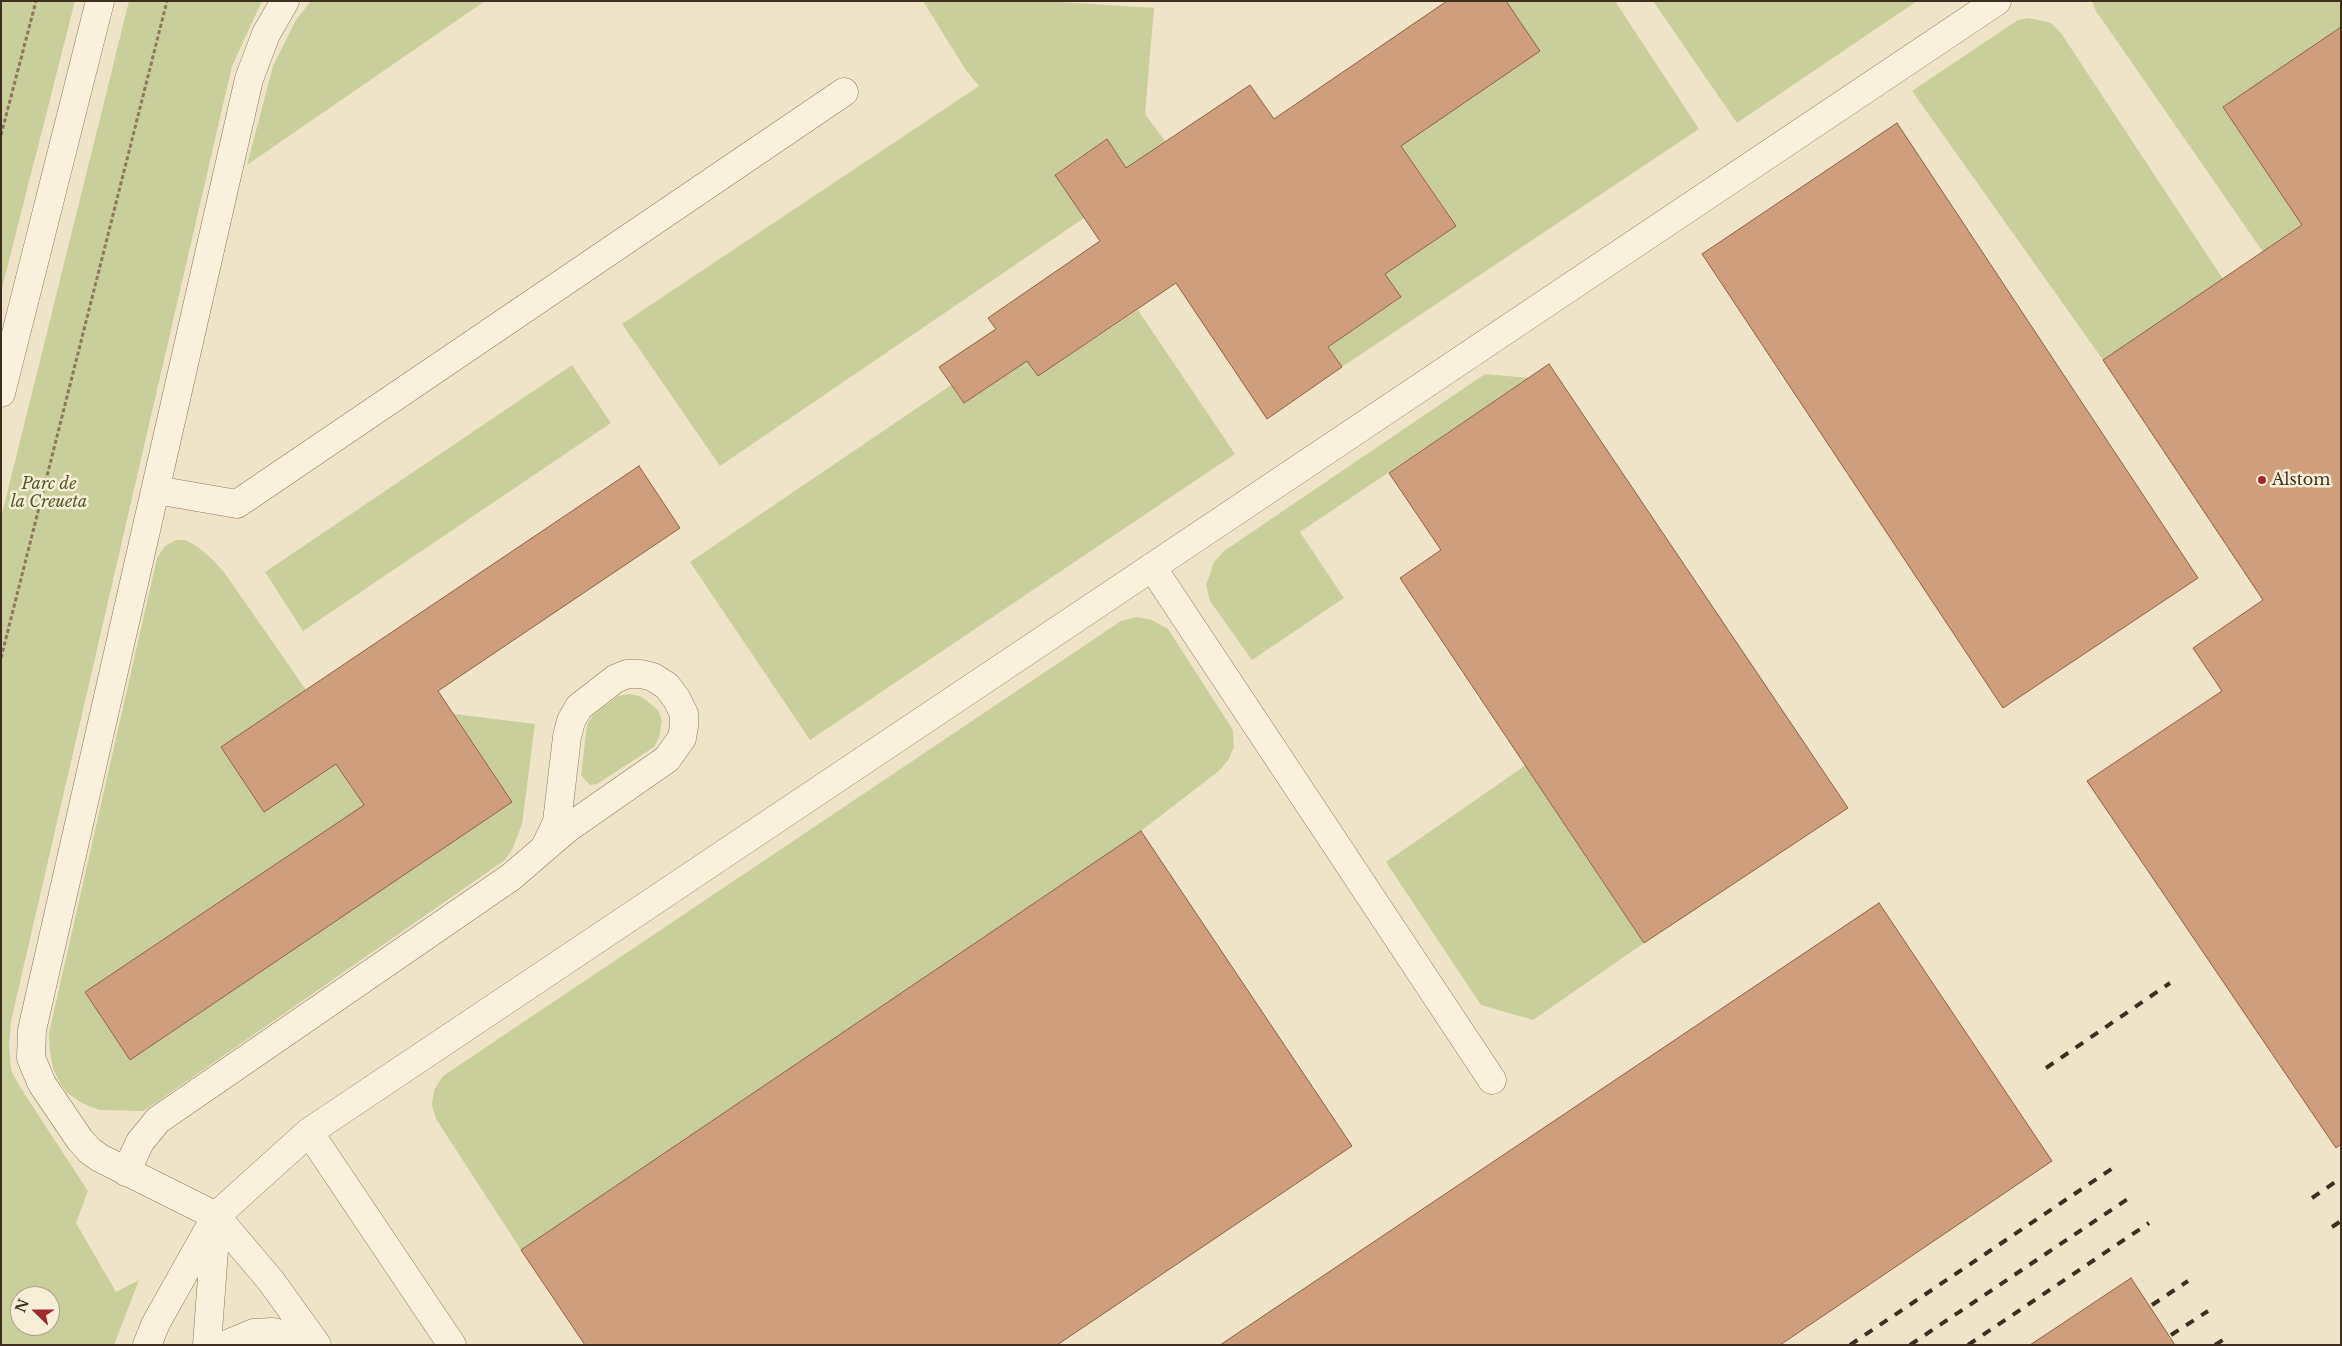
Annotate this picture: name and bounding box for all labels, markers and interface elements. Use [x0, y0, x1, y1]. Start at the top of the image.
place label: Alstom [2272, 470, 2330, 490]
park label: Parc de la Creueta [11, 474, 87, 512]
marker: Alstom [2256, 474, 2268, 486]
north arrow [10, 1286, 60, 1336]
text: N [11, 1296, 33, 1315]

